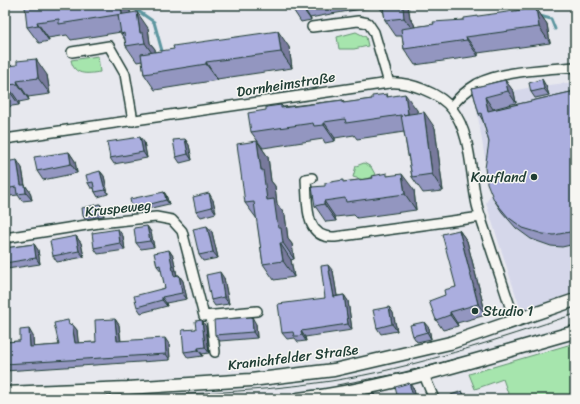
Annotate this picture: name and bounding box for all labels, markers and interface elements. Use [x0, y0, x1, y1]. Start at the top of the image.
street label: Dornheimstraße [235, 64, 337, 105]
place label: Kaufland [471, 165, 528, 190]
marker: Kaufland [529, 172, 539, 182]
street label: Kruspeweg [84, 193, 152, 224]
place label: Studio 1 [483, 299, 533, 324]
marker: Studio 1 [470, 306, 480, 316]
street label: Kranichfelder Straße [226, 337, 360, 378]

